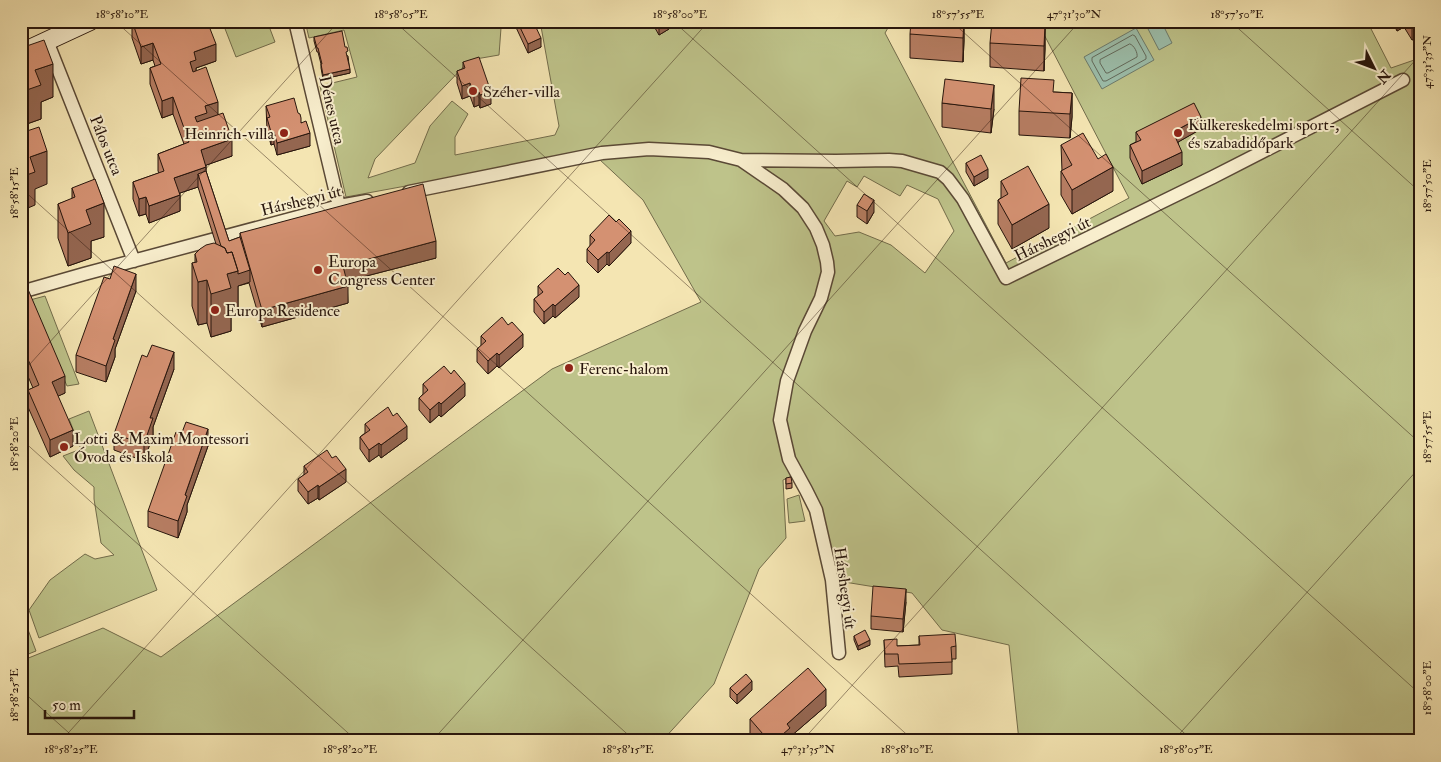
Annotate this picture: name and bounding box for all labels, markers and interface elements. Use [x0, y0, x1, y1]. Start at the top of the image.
text: 18°58'10"E [96, 7, 149, 22]
text: 18°58'05"E [374, 7, 428, 22]
text: 18°58'00"E [653, 7, 708, 22]
text: 18°57'55"E [932, 7, 985, 22]
text: 47°31'30"N [1047, 7, 1102, 22]
text: 18°57'50"E [1210, 7, 1264, 22]
text: 47°31'35"N [1420, 35, 1435, 89]
north arrow [1348, 42, 1398, 92]
text: N [1372, 65, 1394, 87]
street label: Dénes utca [314, 74, 350, 147]
place label: Széher-villa [483, 82, 560, 102]
marker: Széher-villa [467, 85, 479, 97]
street label: Pálos utca [85, 113, 127, 179]
place label: Külkereskedelmi sport-, és szabadidőpark [1188, 115, 1339, 154]
place label: Heinrich-villa [184, 124, 274, 144]
marker: Heinrich-villa [278, 127, 290, 139]
marker: Külkereskedelmi sport-, és szabadidőpark [1172, 127, 1184, 139]
text: 18°57'50"E [1420, 159, 1435, 213]
text: 18°58'15"E [7, 167, 22, 219]
street label: Hárshegyi út [259, 181, 344, 221]
street label: Hárshegyi út [1011, 212, 1094, 266]
place label: Europa Congress Center [328, 252, 435, 290]
marker: Europa Congress Center [312, 264, 324, 276]
place label: Europa Residence [225, 301, 340, 322]
marker: Europa Residence [209, 304, 221, 316]
place label: Ferenc-halom [579, 359, 669, 379]
marker: Ferenc-halom [563, 362, 575, 374]
text: 18°57'55"E [1420, 410, 1435, 463]
text: 18°58'20"E [7, 417, 22, 471]
place label: Lotti & Maxim Montessori Óvoda és Iskola [74, 429, 249, 467]
marker: Lotti & Maxim Montessori Óvoda és Iskola [58, 441, 70, 453]
street label: Hárshegyi út [829, 546, 861, 630]
text: 18°58'00"E [1420, 660, 1435, 715]
text: 18°58'25"E [7, 668, 22, 722]
scale bar [45, 687, 134, 719]
text: 50 m [52, 696, 81, 715]
text: 18°58'25"E [44, 742, 98, 757]
text: 18°58'20"E [323, 742, 377, 757]
text: 18°58'15"E [602, 742, 654, 757]
text: 47°31'35"N [781, 742, 835, 757]
text: 18°58'10"E [881, 742, 934, 757]
text: 18°58'05"E [1159, 742, 1213, 757]

